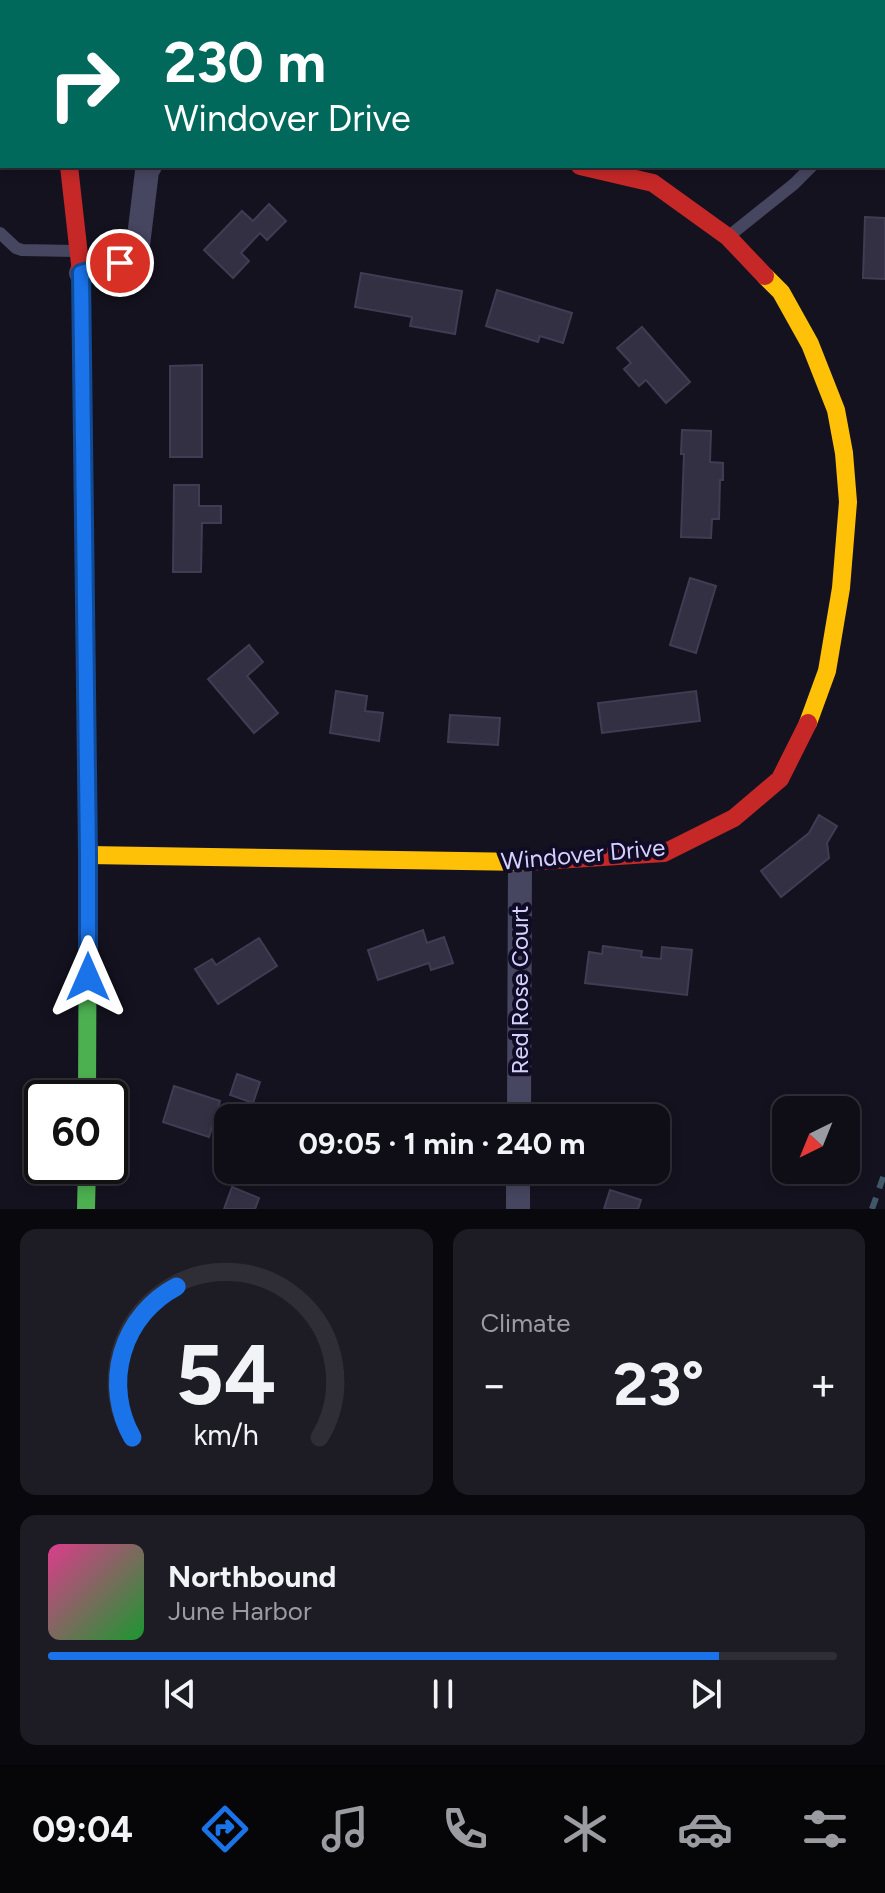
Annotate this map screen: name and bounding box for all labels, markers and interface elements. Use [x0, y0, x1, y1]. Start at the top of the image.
text: 230 m [164, 29, 326, 96]
icon: right [32, 32, 136, 136]
text: Windover Drive [164, 97, 411, 140]
pin [86, 229, 154, 297]
icon: arrive [98, 241, 142, 285]
street label: Windover Drive [500, 832, 666, 876]
street label: Red Rose Court [505, 905, 534, 1075]
position arrow [46, 935, 130, 1019]
speed limit sign: 60 [24, 1080, 128, 1184]
north arrow [772, 1096, 860, 1184]
map controls [772, 1096, 860, 1184]
text: 09:05 · 1 min · 240 m [299, 1125, 585, 1162]
text: Climate [481, 1307, 570, 1339]
text: 54 [176, 1325, 277, 1425]
text: 23° [613, 1348, 704, 1420]
text: − [481, 1358, 508, 1411]
text: + [810, 1358, 837, 1411]
text: km/h [194, 1418, 259, 1452]
text: Northbound [168, 1558, 336, 1595]
text: June Harbor [168, 1595, 312, 1627]
icon: previous [158, 1672, 202, 1716]
icon: pause [421, 1672, 465, 1716]
icon: next [684, 1672, 728, 1716]
icon: directions [197, 1801, 253, 1857]
icon: music [317, 1801, 373, 1857]
icon: phone [437, 1801, 493, 1857]
icon: climate [557, 1801, 613, 1857]
icon: car [677, 1801, 733, 1857]
icon: filters [797, 1801, 853, 1857]
text: 09:04 [32, 1808, 133, 1851]

